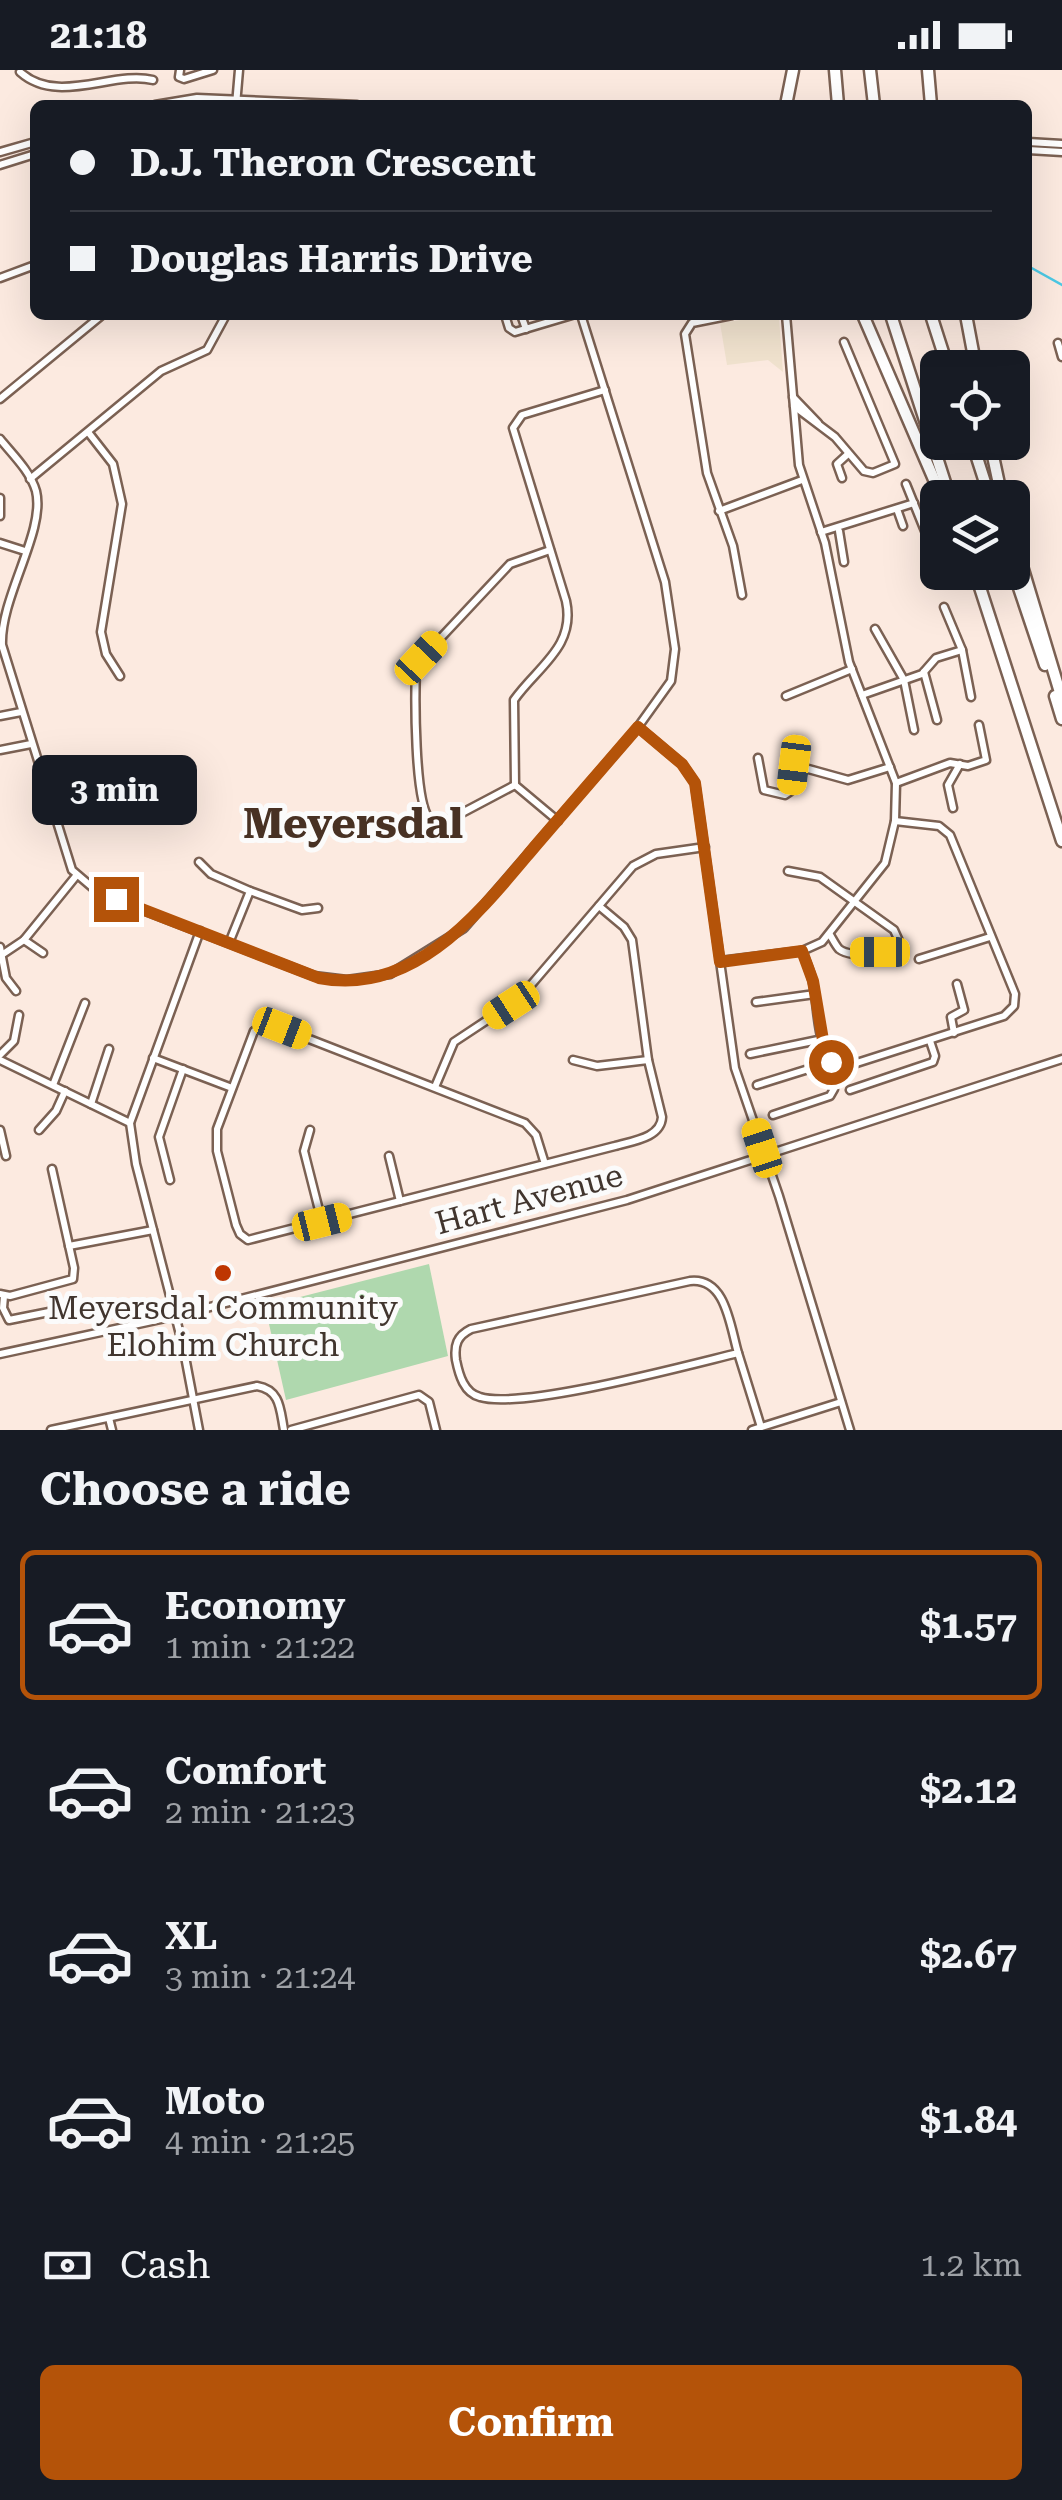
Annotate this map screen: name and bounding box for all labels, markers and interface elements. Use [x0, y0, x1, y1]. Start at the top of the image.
text: 21:18 [50, 13, 147, 57]
text: D.J. Theron Crescent [130, 141, 536, 185]
text: Douglas Harris Drive [130, 237, 533, 281]
map controls [920, 350, 1030, 590]
button: locate [920, 350, 1030, 460]
button: layers [920, 480, 1030, 590]
car [390, 626, 452, 690]
car [775, 733, 813, 797]
callout: 3 min [34, 754, 198, 824]
text: 3 min [70, 771, 159, 809]
district label: Meyersdal [243, 799, 463, 848]
route end [94, 877, 139, 922]
car [850, 937, 910, 967]
car [478, 976, 544, 1034]
car [249, 1003, 315, 1053]
route start [809, 1040, 854, 1085]
car [738, 1115, 786, 1181]
street label: Hart Avenue [431, 1156, 627, 1242]
car [289, 1200, 355, 1244]
marker: Meyersdal Community Elohim Church [212, 1262, 234, 1284]
place label: Meyersdal Community Elohim Church [48, 1289, 398, 1364]
text: Choose a ride [40, 1463, 351, 1516]
icon: car [45, 1580, 135, 1670]
text: Economy [165, 1584, 345, 1628]
text: $1.57 [920, 1603, 1017, 1647]
text: 1 min · 21:22 [165, 1628, 355, 1666]
icon: car [45, 1745, 135, 1835]
text: Comfort [165, 1749, 326, 1793]
text: $2.12 [920, 1768, 1017, 1812]
text: 2 min · 21:23 [165, 1793, 355, 1831]
icon: car [45, 1910, 135, 2000]
text: XL [165, 1914, 217, 1958]
text: $2.67 [920, 1933, 1017, 1977]
text: 3 min · 21:24 [165, 1958, 355, 1996]
icon: car [45, 2075, 135, 2165]
text: Moto [165, 2079, 265, 2123]
text: $1.84 [920, 2098, 1017, 2142]
text: 4 min · 21:25 [165, 2123, 355, 2161]
icon: cash [40, 2238, 95, 2293]
text: Cash [120, 2243, 210, 2287]
text: 1.2 km [920, 2246, 1022, 2284]
button: Confirm [40, 2365, 1022, 2480]

